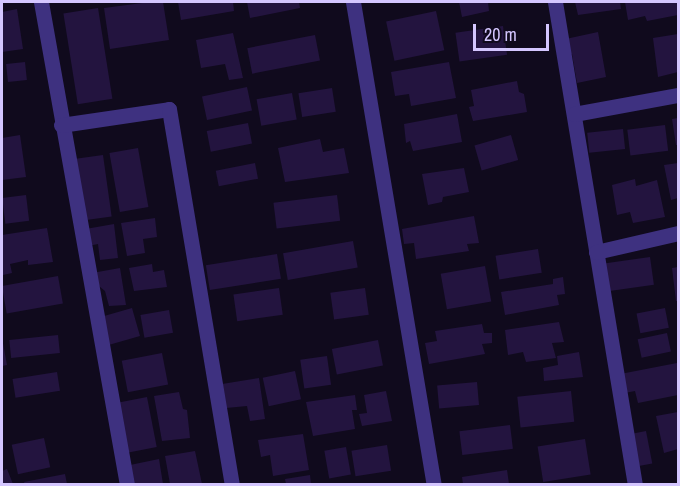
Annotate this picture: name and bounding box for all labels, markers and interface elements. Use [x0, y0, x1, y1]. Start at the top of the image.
scale bar [476, 12, 552, 50]
text: 20 m [484, 22, 517, 47]

